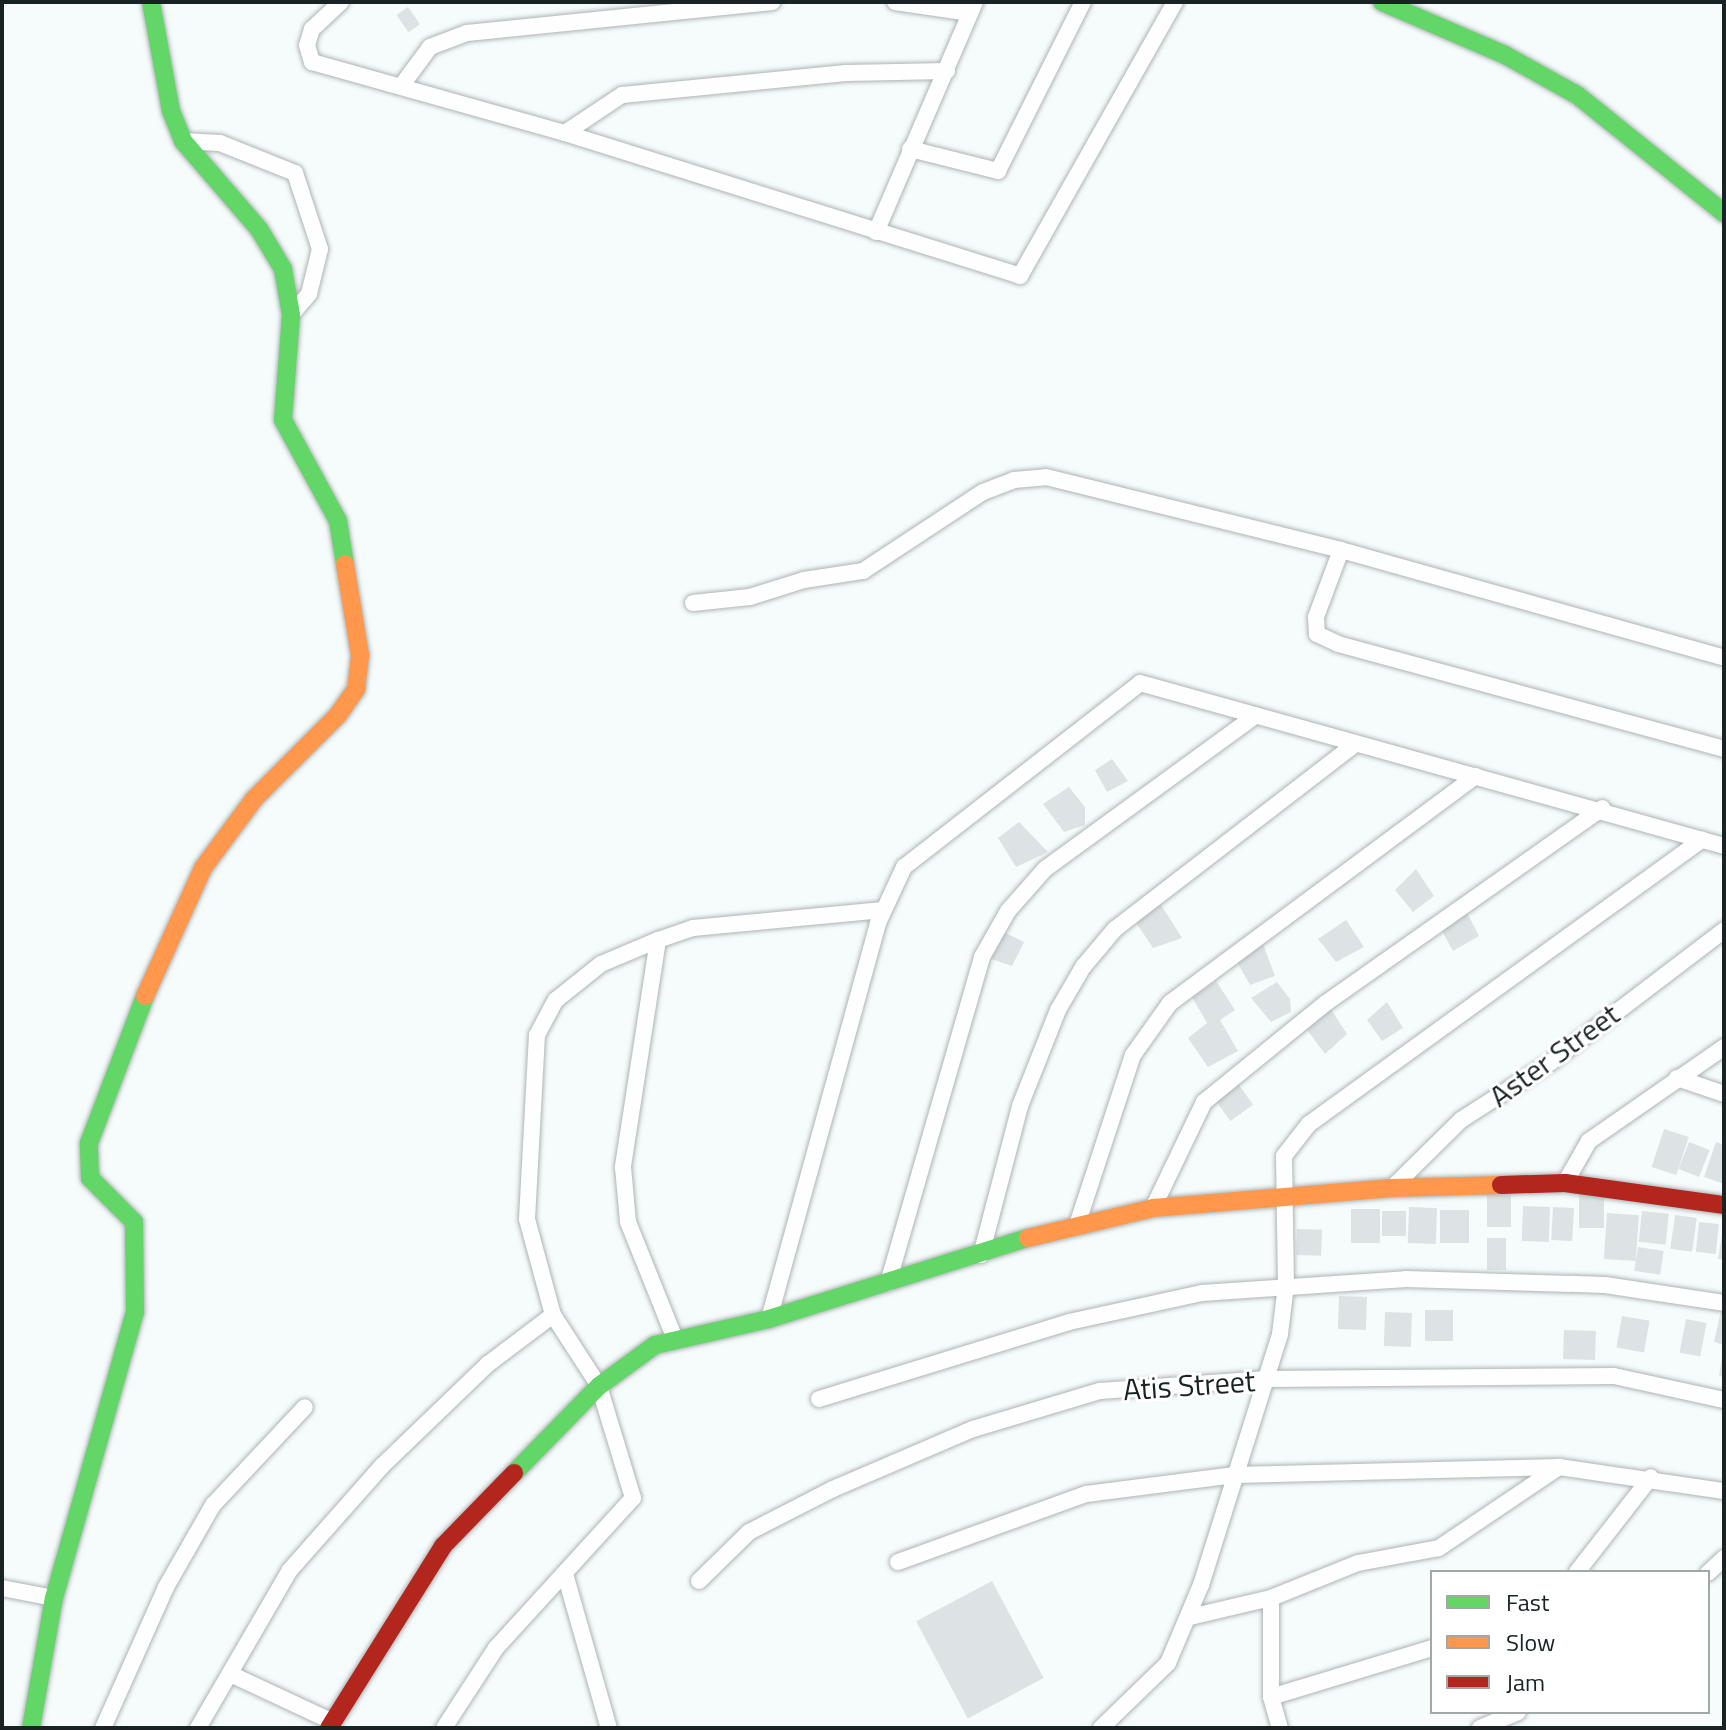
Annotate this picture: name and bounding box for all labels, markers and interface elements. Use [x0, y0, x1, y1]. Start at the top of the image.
street label: Aster Street [1482, 996, 1626, 1114]
street label: Atis Street [1122, 1362, 1256, 1408]
legend [1430, 1570, 1710, 1714]
text: Fast [1506, 1584, 1549, 1620]
text: Slow [1506, 1624, 1555, 1660]
text: Jam [1506, 1664, 1545, 1700]

